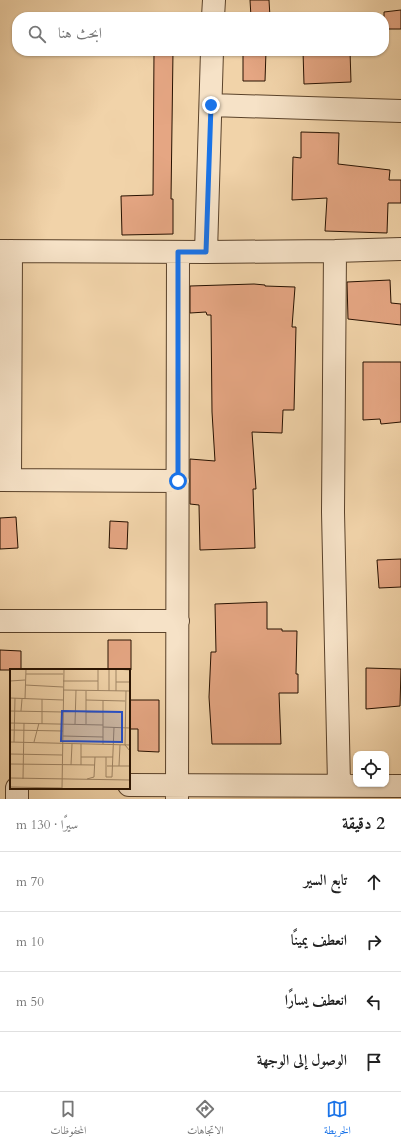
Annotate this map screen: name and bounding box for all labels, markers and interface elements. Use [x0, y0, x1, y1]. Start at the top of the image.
search box [12, 12, 389, 56]
icon: search [26, 23, 48, 45]
text: ابحث هنا [58, 23, 102, 43]
route end [202, 96, 220, 114]
route start [169, 472, 187, 490]
inset map [10, 669, 130, 789]
map controls [353, 751, 389, 787]
button: locate [353, 751, 389, 787]
text: 2 دقيقة [342, 812, 385, 835]
text: سيرًا · 130 m [16, 816, 78, 834]
text: تابع السير [304, 870, 347, 890]
icon: ahead [363, 871, 385, 893]
text: 70 m [16, 873, 44, 891]
text: انعطف يمينًا [291, 930, 347, 950]
icon: right [363, 931, 385, 953]
text: 10 m [16, 933, 44, 951]
text: انعطف يسارًا [285, 990, 347, 1010]
icon: left [363, 991, 385, 1013]
text: 50 m [16, 993, 44, 1011]
text: الوصول إلى الوجهة [257, 1050, 347, 1070]
icon: arrive [363, 1051, 385, 1073]
tab: المحفوظات [50, 1098, 86, 1141]
tab: الاتجاهات [187, 1098, 224, 1141]
tab: الخريطة [324, 1098, 351, 1141]

